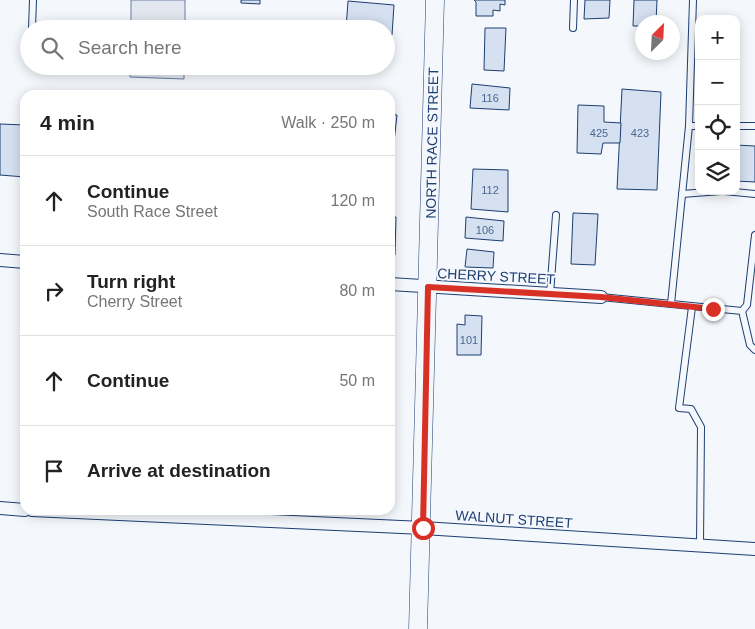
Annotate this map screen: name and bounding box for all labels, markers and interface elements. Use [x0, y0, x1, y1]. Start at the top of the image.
north arrow [635, 15, 680, 60]
map controls [695, 15, 740, 195]
button: + [695, 15, 740, 60]
search box [20, 20, 395, 75]
icon: search [38, 34, 66, 62]
text: Search here [78, 37, 182, 58]
button: − [695, 60, 740, 105]
street label: NORTH RACE STREET [423, 67, 441, 219]
house number: 116 [481, 92, 499, 104]
button: locate [695, 105, 740, 150]
text: 4 min [40, 111, 95, 134]
text: Walk · 250 m [281, 114, 375, 131]
house number: 425 [590, 127, 608, 139]
house number: 423 [631, 127, 649, 139]
button: layers [695, 150, 740, 195]
text: Continue [87, 181, 169, 202]
house number: 112 [481, 184, 499, 196]
icon: ahead [40, 187, 68, 215]
text: 120 m [331, 192, 375, 209]
text: South Race Street [87, 203, 218, 220]
house number: 106 [476, 224, 494, 236]
street label: CHERRY STREET [437, 265, 556, 287]
text: Turn right [87, 271, 175, 292]
icon: right [40, 277, 68, 305]
text: 80 m [339, 282, 375, 299]
text: Cherry Street [87, 293, 182, 310]
route end [702, 298, 725, 321]
house number: 101 [460, 334, 478, 346]
icon: ahead [40, 367, 68, 395]
text: Continue [87, 370, 169, 391]
text: 50 m [339, 372, 375, 389]
icon: arrive [40, 457, 68, 485]
text: Arrive at destination [87, 460, 271, 481]
street label: WALNUT STREET [455, 507, 574, 531]
route start [412, 517, 435, 540]

